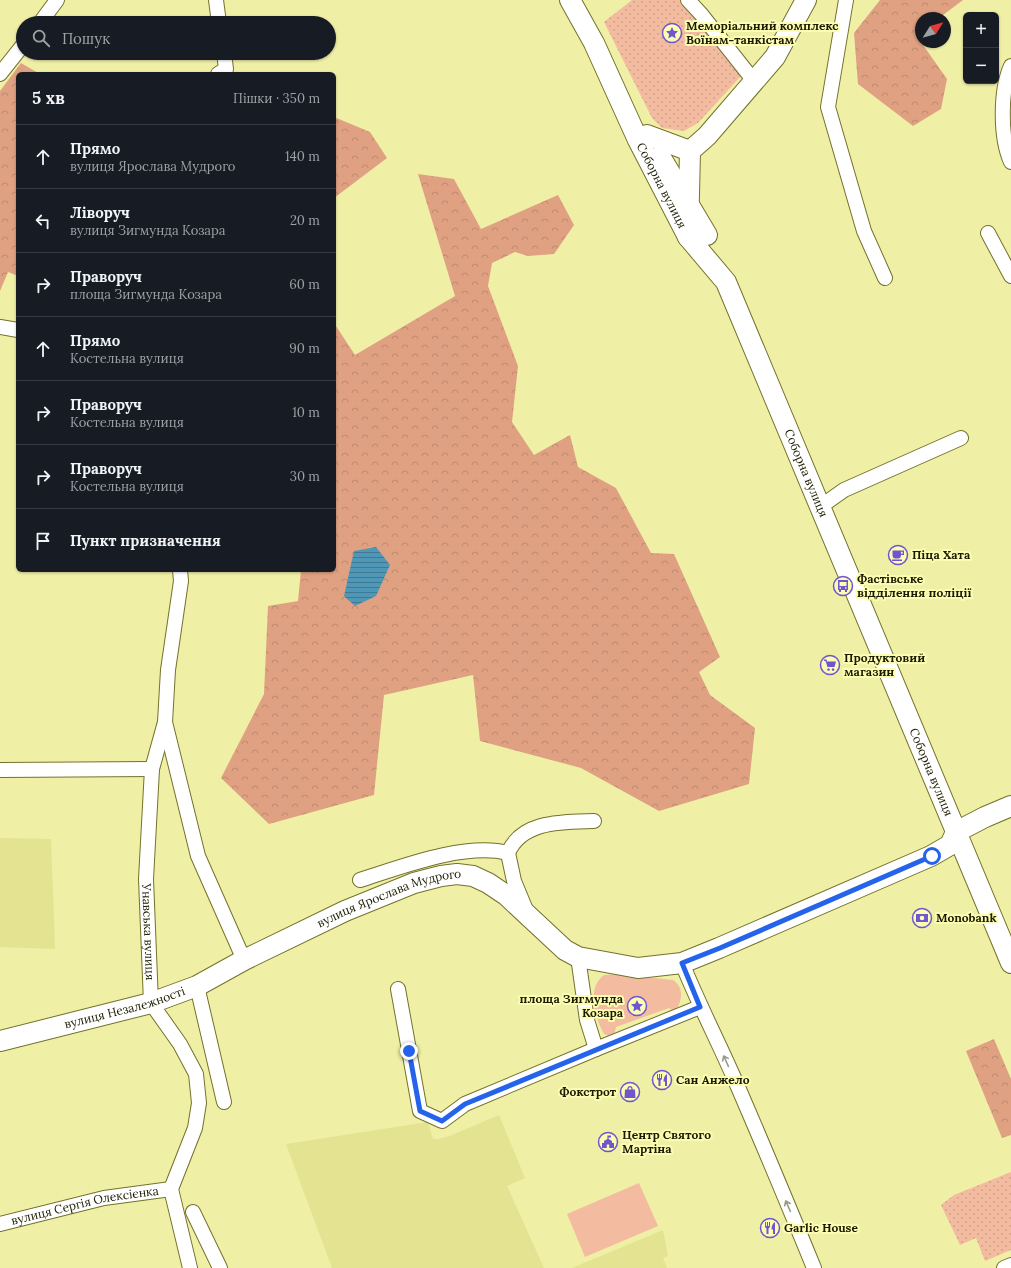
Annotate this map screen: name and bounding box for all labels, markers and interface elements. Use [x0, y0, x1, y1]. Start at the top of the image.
north arrow [915, 12, 951, 48]
map controls [963, 12, 999, 84]
button: + [963, 12, 999, 48]
search box [16, 16, 336, 60]
place label: Меморіальний комплекс Воїнам-танкістам [686, 18, 839, 47]
place icon: Меморіальний комплекс Воїнам-танкістам [661, 22, 683, 44]
icon: search [30, 27, 52, 49]
text: Пошук [62, 29, 110, 48]
button: − [963, 48, 999, 84]
text: 5 хв [32, 87, 65, 109]
text: Пішки · 350 m [233, 90, 320, 107]
text: Прямо [70, 139, 120, 158]
street label: Соборна вулиця [634, 140, 690, 231]
icon: ahead [32, 146, 54, 168]
text: 140 m [285, 148, 320, 165]
text: вулиця Ярослава Мудрого [70, 158, 235, 175]
text: Ліворуч [70, 203, 130, 222]
icon: left [32, 210, 54, 232]
text: 20 m [290, 212, 320, 229]
text: вулиця Зигмунда Козара [70, 222, 226, 239]
text: Праворуч [70, 267, 142, 286]
icon: right [32, 274, 54, 296]
text: 60 m [289, 276, 320, 293]
text: площа Зигмунда Козара [70, 286, 222, 303]
text: Прямо [70, 331, 120, 350]
icon: ahead [32, 338, 54, 360]
text: 90 m [289, 340, 320, 357]
text: Костельна вулиця [70, 350, 184, 367]
text: Праворуч [70, 395, 142, 414]
icon: right [32, 402, 54, 424]
text: 10 m [292, 404, 320, 421]
text: Костельна вулиця [70, 414, 184, 431]
street label: Соборна вулиця [781, 427, 832, 519]
text: Праворуч [70, 459, 142, 478]
icon: right [32, 466, 54, 488]
text: 30 m [290, 468, 320, 485]
text: Костельна вулиця [70, 478, 184, 495]
icon: arrive [32, 530, 54, 552]
text: Пункт призначення [70, 531, 221, 550]
cafe icon: Піца Хата [887, 544, 909, 566]
place label: Піца Хата [912, 547, 971, 562]
place label: Фастівське відділення поліції [857, 571, 971, 600]
bus stop icon: Фастівське відділення поліції [832, 575, 854, 597]
place label: Продуктовий магазин [844, 650, 925, 679]
supermarket icon: Продуктовий магазин [819, 654, 841, 676]
street label: Соборна вулиця [906, 726, 957, 818]
route start [923, 847, 941, 865]
street label: вулиця Ярослава Мудрого [314, 866, 462, 930]
street label: Унавська вулиця [139, 882, 158, 981]
bank icon: Monobank [911, 907, 933, 929]
place label: Monobank [936, 910, 997, 925]
street label: вулиця Незалежності [63, 983, 187, 1032]
place label: площа Зигмунда Козара [520, 991, 624, 1020]
place icon: площа Зигмунда Козара [626, 995, 648, 1017]
route end [400, 1042, 418, 1060]
one-way arrow [722, 1055, 729, 1067]
restaurant icon: Сан Анжело [651, 1069, 673, 1091]
place label: Сан Анжело [676, 1072, 750, 1087]
shop icon: Фокстрот [619, 1081, 641, 1103]
place label: Фокстрот [559, 1084, 617, 1099]
place label: Центр Святого Мартіна [622, 1127, 711, 1156]
public building icon: Центр Святого Мартіна [597, 1131, 619, 1153]
street label: вулиця Сергія Олексієнка [9, 1183, 159, 1228]
one-way arrow [784, 1201, 792, 1213]
restaurant icon: Garlic House [759, 1217, 781, 1239]
place label: Garlic House [784, 1220, 858, 1235]

